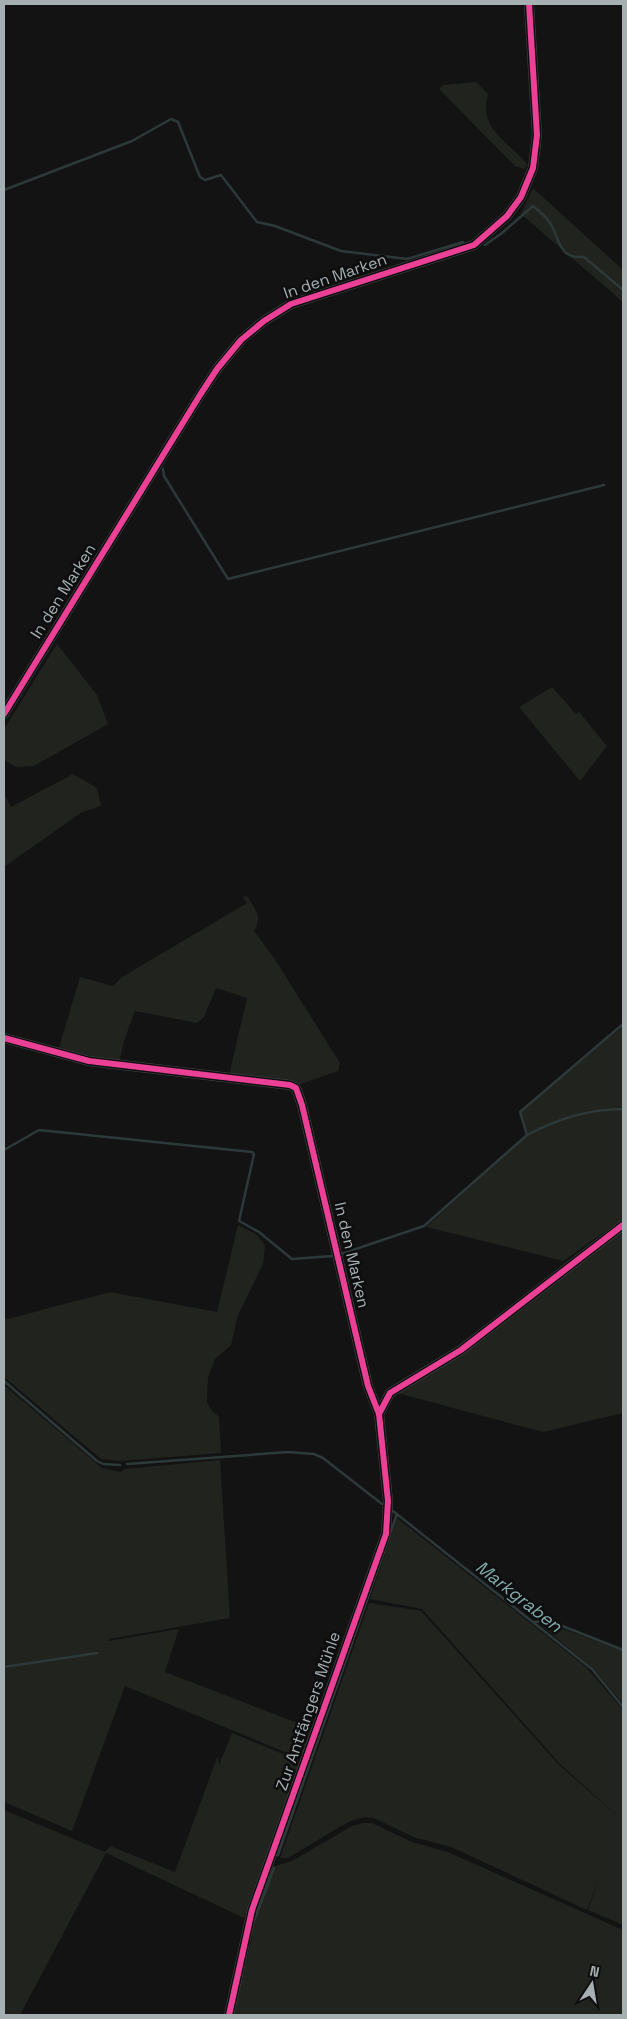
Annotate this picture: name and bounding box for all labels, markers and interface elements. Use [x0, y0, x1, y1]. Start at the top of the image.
street label: In den Marken [280, 248, 390, 304]
street label: In den Marken [25, 540, 101, 642]
street label: In den Marken [330, 1200, 374, 1310]
water label: Markgraben [471, 1555, 568, 1638]
street label: Zur Antfängers Mühle [271, 1629, 345, 1793]
north arrow [567, 1959, 617, 2009]
text: N [588, 1962, 601, 1981]

